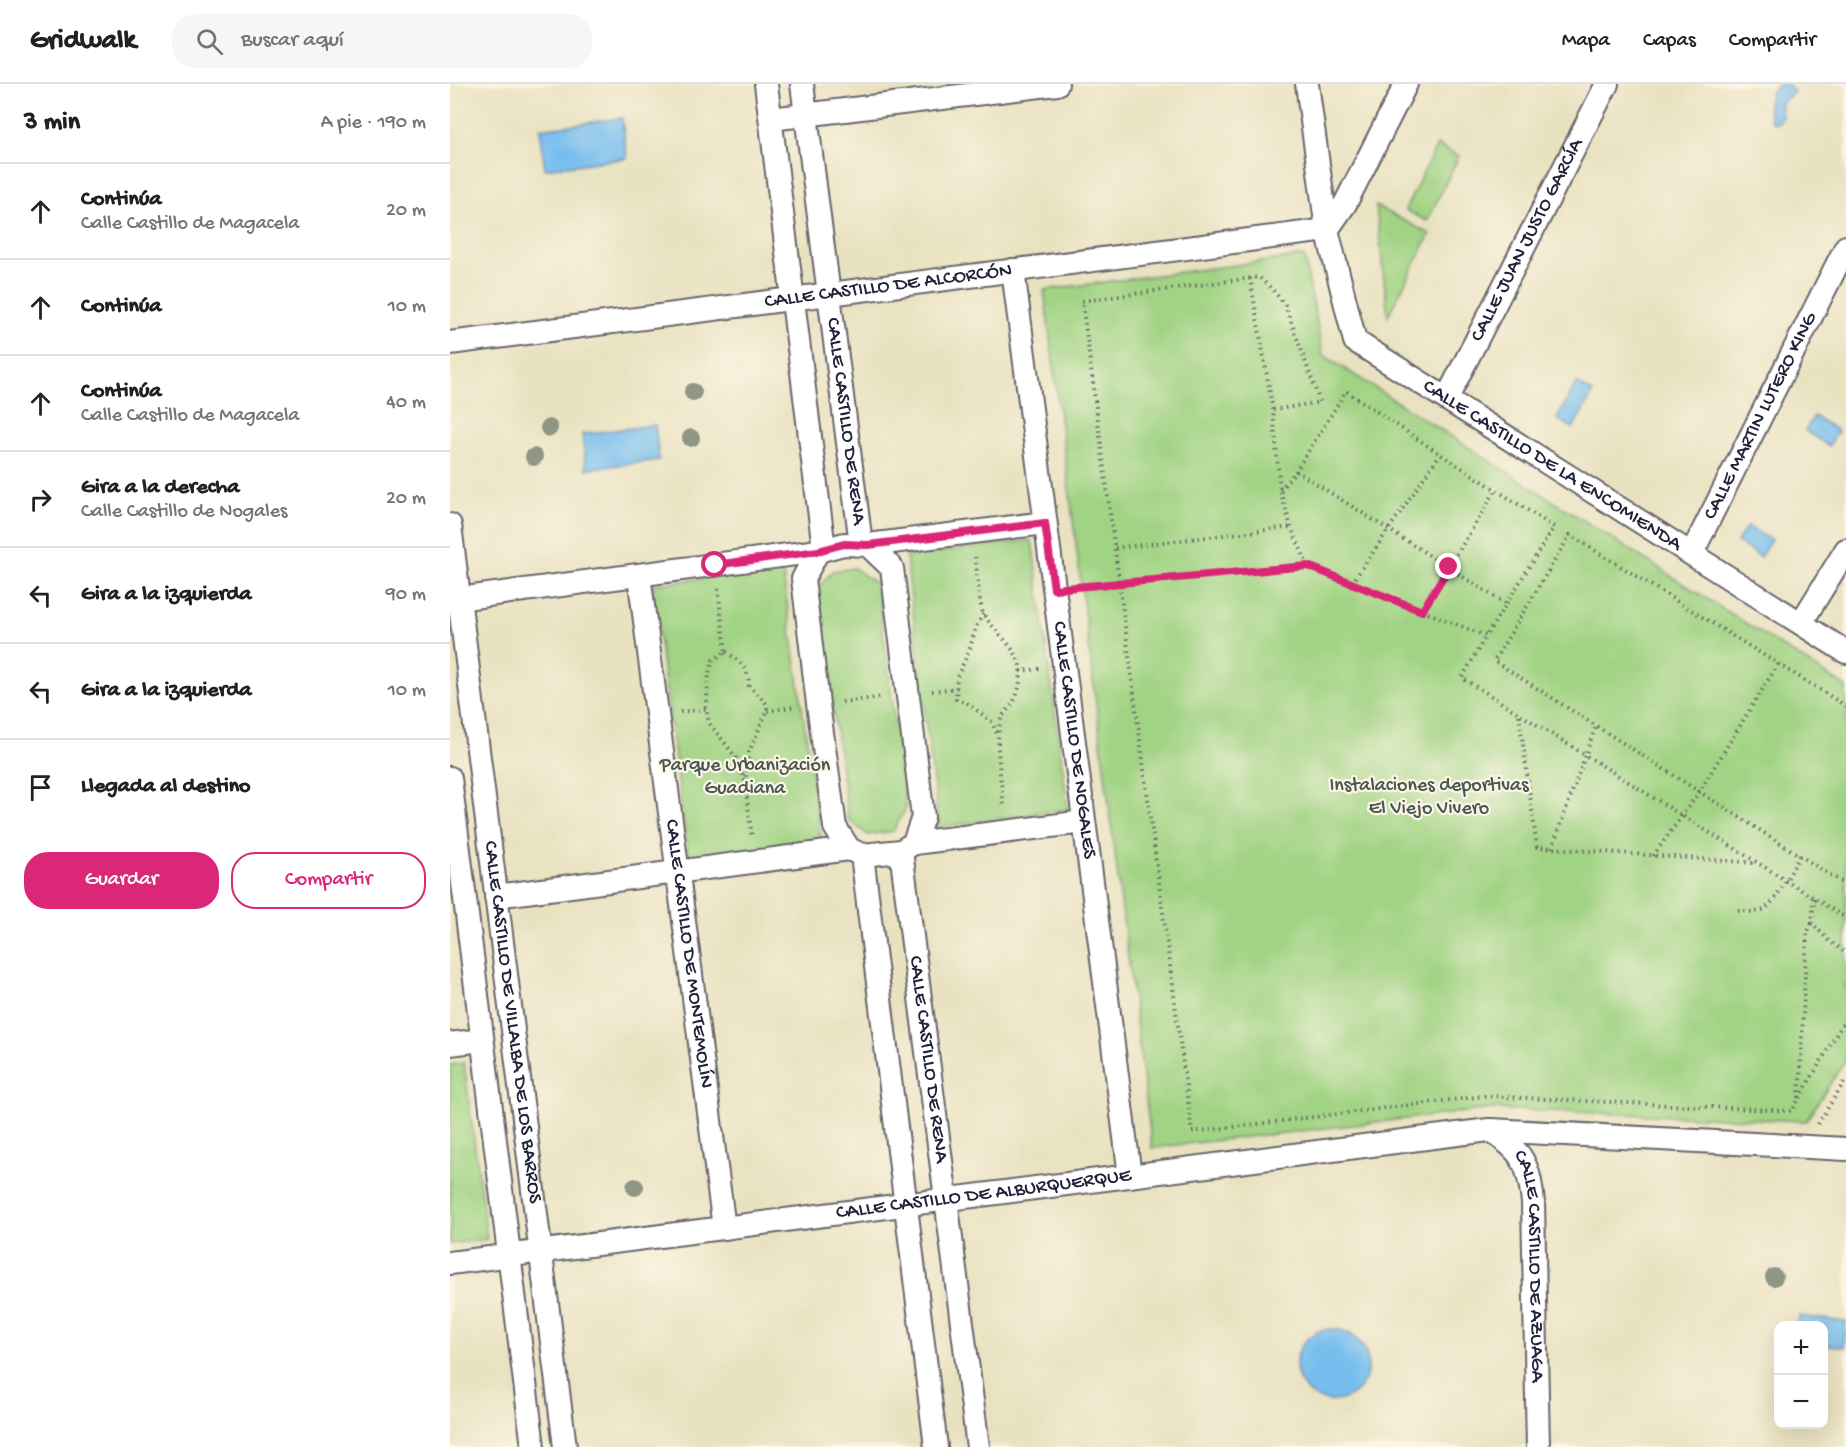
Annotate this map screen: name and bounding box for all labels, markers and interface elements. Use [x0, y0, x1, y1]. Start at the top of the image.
search box [172, 14, 592, 68]
text: Gridwalk [30, 25, 136, 58]
icon: search [193, 25, 226, 58]
text: Buscar aquí [241, 28, 344, 54]
text: Mapa [1562, 29, 1610, 54]
text: Capas [1643, 29, 1696, 54]
text: Compartir [1729, 29, 1816, 54]
text: 3 min [24, 108, 80, 139]
text: A pie · 190 m [321, 112, 426, 135]
street label: CALLE JUAN JUSTO GARCÍA [1466, 134, 1589, 346]
text: Continúa [81, 187, 162, 213]
icon: ahead [24, 195, 57, 228]
text: 20 m [386, 200, 426, 223]
text: Calle Castillo de Magacela [81, 213, 299, 236]
street label: CALLE CASTILLO DE ALCORCÓN [763, 259, 1013, 314]
icon: ahead [24, 291, 57, 324]
text: Continúa [81, 294, 162, 320]
text: 10 m [388, 296, 426, 319]
street label: CALLE MARTIN LUTERO KING [1699, 308, 1823, 524]
street label: CALLE CASTILLO DE RENA [821, 316, 870, 527]
street label: CALLE CASTILLO DE LA ENCOMIENDA [1418, 375, 1687, 557]
text: Continúa [81, 379, 162, 405]
icon: ahead [24, 387, 57, 420]
text: 40 m [386, 392, 426, 415]
text: Calle Castillo de Magacela [81, 405, 299, 428]
text: Gira a la derecha [81, 475, 239, 501]
icon: right [24, 483, 57, 516]
text: 20 m [386, 488, 426, 511]
text: Calle Castillo de Nogales [81, 501, 287, 524]
route start [701, 551, 727, 577]
route end [1435, 553, 1461, 579]
icon: left [24, 579, 57, 612]
text: Gira a la izquierda [81, 582, 252, 608]
text: 90 m [386, 584, 426, 607]
street label: CALLE CASTILLO DE NOGALES [1047, 620, 1101, 861]
icon: left [24, 675, 57, 708]
text: Gira a la izquierda [81, 678, 252, 704]
text: 10 m [388, 680, 426, 703]
park label: Parque Urbanización Guadiana [659, 755, 831, 801]
icon: arrive [24, 771, 57, 804]
text: Llegada al destino [81, 774, 251, 800]
park label: Instalaciones deportivas El Viejo Vivero [1329, 775, 1529, 821]
street label: CALLE CASTILLO DE MONTEMOLÍN [659, 818, 717, 1090]
street label: CALLE CASTILLO DE VILLALBA DE LOS BARROS [478, 840, 546, 1205]
button: Guardar [24, 852, 219, 909]
button: Compartir [231, 852, 426, 909]
street label: CALLE CASTILLO DE RENA [903, 954, 953, 1165]
street label: CALLE CASTILLO DE AZUAGA [1508, 1146, 1548, 1384]
street label: CALLE CASTILLO DE ALBURQUERQUE [835, 1164, 1134, 1225]
map controls [1774, 1321, 1828, 1429]
button: + [1774, 1321, 1828, 1375]
button: − [1774, 1375, 1828, 1429]

